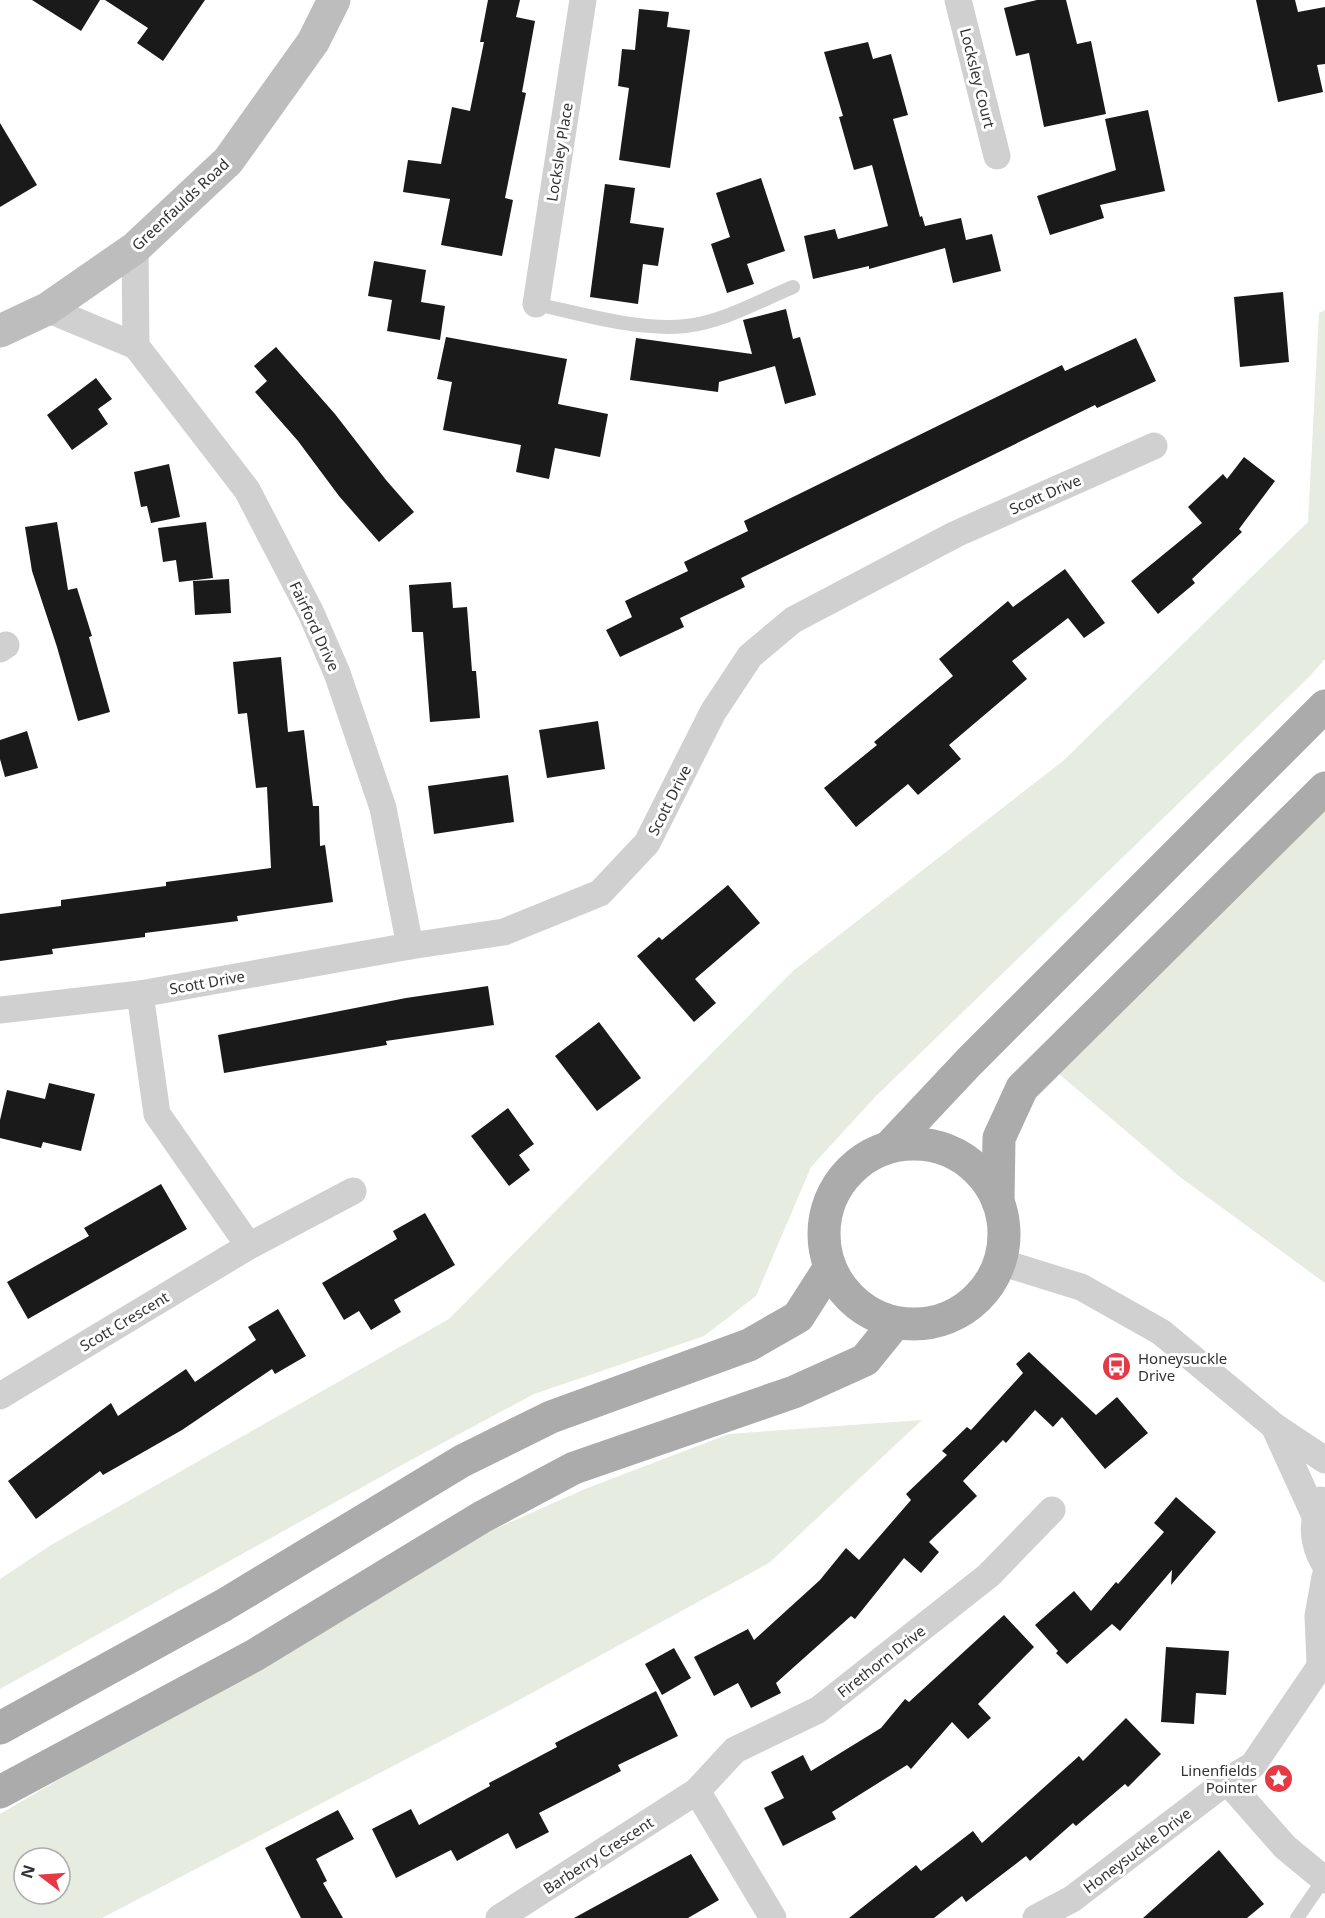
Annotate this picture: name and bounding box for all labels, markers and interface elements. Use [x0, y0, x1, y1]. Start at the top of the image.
street label: Locksley Court [956, 26, 1000, 131]
street label: Locksley Place [541, 101, 577, 203]
street label: Greenfaulds Road [127, 154, 233, 254]
street label: Scott Drive [1006, 469, 1084, 519]
street label: Fairford Drive [286, 578, 344, 674]
street label: Scott Drive [643, 761, 695, 839]
street label: Scott Drive [168, 966, 246, 998]
street label: Scott Crescent [76, 1286, 173, 1355]
place label: Honeysuckle Drive [1138, 1348, 1227, 1385]
bus stop icon: Honeysuckle Drive [1101, 1351, 1133, 1383]
street label: Firethorn Drive [833, 1620, 929, 1702]
place label: Linenfields Pointer [1180, 1760, 1257, 1797]
place icon: Linenfields Pointer [1262, 1763, 1294, 1795]
street label: Honeysuckle Drive [1079, 1803, 1195, 1897]
street label: Barberry Crescent [539, 1812, 657, 1898]
north arrow [12, 1846, 72, 1906]
text: N [15, 1862, 40, 1881]

